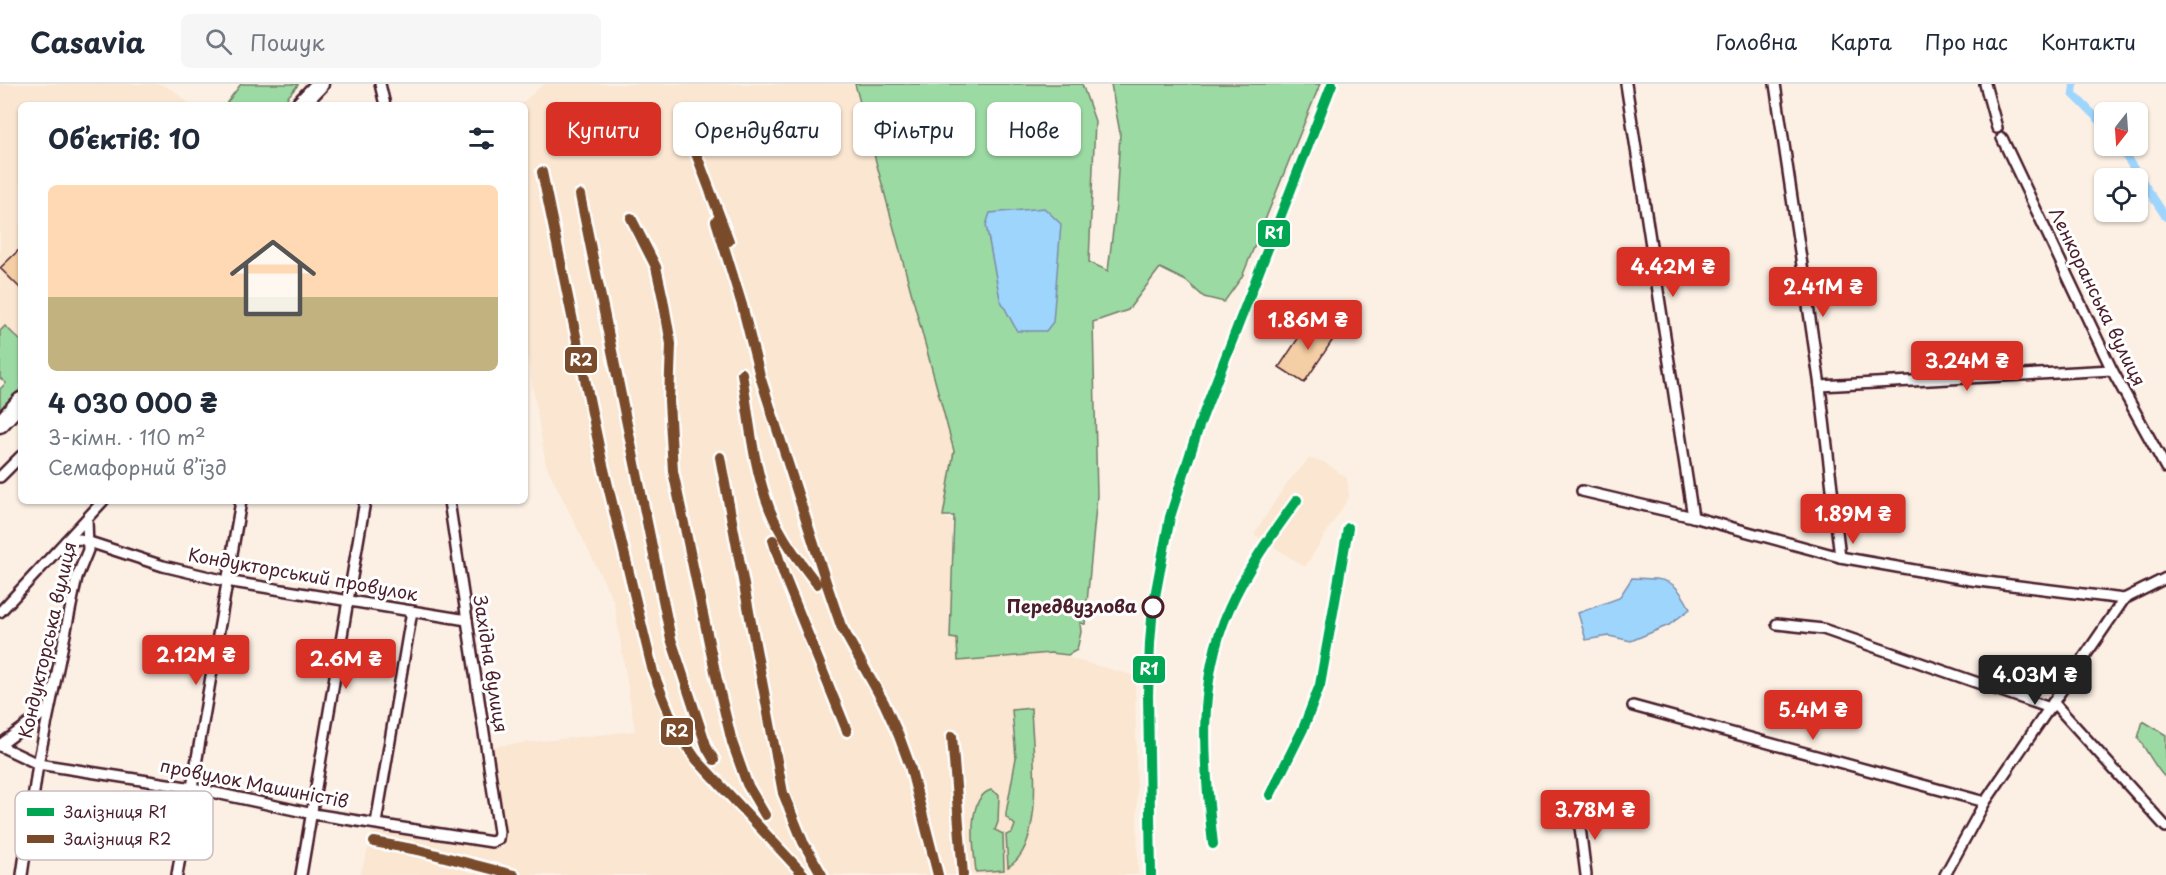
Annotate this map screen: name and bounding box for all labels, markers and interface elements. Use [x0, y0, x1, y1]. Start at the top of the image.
search box [181, 14, 601, 68]
text: Casavia [30, 20, 145, 63]
icon: search [202, 25, 235, 58]
text: Пошук [250, 25, 325, 58]
text: Головна [1716, 25, 1797, 57]
text: Карта [1830, 25, 1892, 57]
text: Про нас [1925, 25, 2008, 57]
text: Контакти [2041, 25, 2136, 57]
chip: Купити [546, 102, 661, 156]
chip: Орендувати [673, 102, 841, 156]
chip: Фільтри [853, 102, 975, 156]
chip: Нове [987, 102, 1081, 156]
north arrow [2094, 102, 2148, 156]
map controls [2094, 102, 2148, 222]
text: Об’єктів: 10 [48, 119, 200, 158]
icon: filters [465, 122, 498, 155]
button: locate [2094, 168, 2148, 222]
street label: Ленкоранська вулиця [2043, 202, 2154, 390]
line badge: R1 [1257, 219, 1291, 248]
text: R1 [1265, 220, 1284, 244]
icon: home [219, 224, 327, 332]
pin: 4.42M ₴ [1618, 247, 1728, 298]
text: 4.42M ₴ [1631, 251, 1715, 281]
pin: 2.41M ₴ [1768, 267, 1878, 318]
text: 2.41M ₴ [1783, 271, 1863, 301]
pin: 1.86M ₴ [1253, 300, 1363, 351]
text: 1.86M ₴ [1268, 304, 1348, 334]
pin: 3.24M ₴ [1912, 341, 2022, 392]
text: 3.24M ₴ [1925, 345, 2009, 375]
line badge: R2 [564, 346, 598, 374]
text: R2 [570, 347, 592, 371]
text: 4 030 000 ₴ [48, 383, 218, 422]
text: 3-кімн. · 110 m² [48, 422, 206, 452]
text: Семафорний в’їзд [48, 452, 227, 482]
pin: 1.89M ₴ [1798, 494, 1908, 545]
text: 1.89M ₴ [1815, 498, 1891, 528]
street label: Кондукторська вулиця [11, 539, 82, 741]
street label: Кондукторський провулок [186, 540, 421, 607]
place label: Передвузлова [1007, 592, 1137, 619]
street label: Західна вулиця [467, 593, 516, 734]
marker: Передвузлова [1142, 596, 1164, 618]
pin: 2.12M ₴ [141, 635, 251, 686]
text: 2.12M ₴ [156, 639, 236, 669]
pin: 2.6M ₴ [297, 639, 395, 690]
text: 2.6M ₴ [310, 643, 382, 673]
line badge: R1 [1132, 655, 1166, 684]
pin: 4.03M ₴ [1980, 655, 2090, 706]
text: R1 [1140, 656, 1159, 680]
text: 4.03M ₴ [1993, 659, 2077, 689]
pin: 5.4M ₴ [1764, 690, 1862, 741]
text: 5.4M ₴ [1778, 694, 1848, 724]
line badge: R2 [660, 717, 694, 746]
text: R2 [666, 718, 688, 742]
street label: провулок Машиністів [158, 751, 351, 814]
pin: 3.78M ₴ [1540, 790, 1650, 841]
legend [15, 791, 213, 860]
text: 3.78M ₴ [1555, 794, 1635, 824]
text: Залізниця R1 [63, 799, 167, 823]
text: Залізниця R2 [63, 826, 171, 850]

